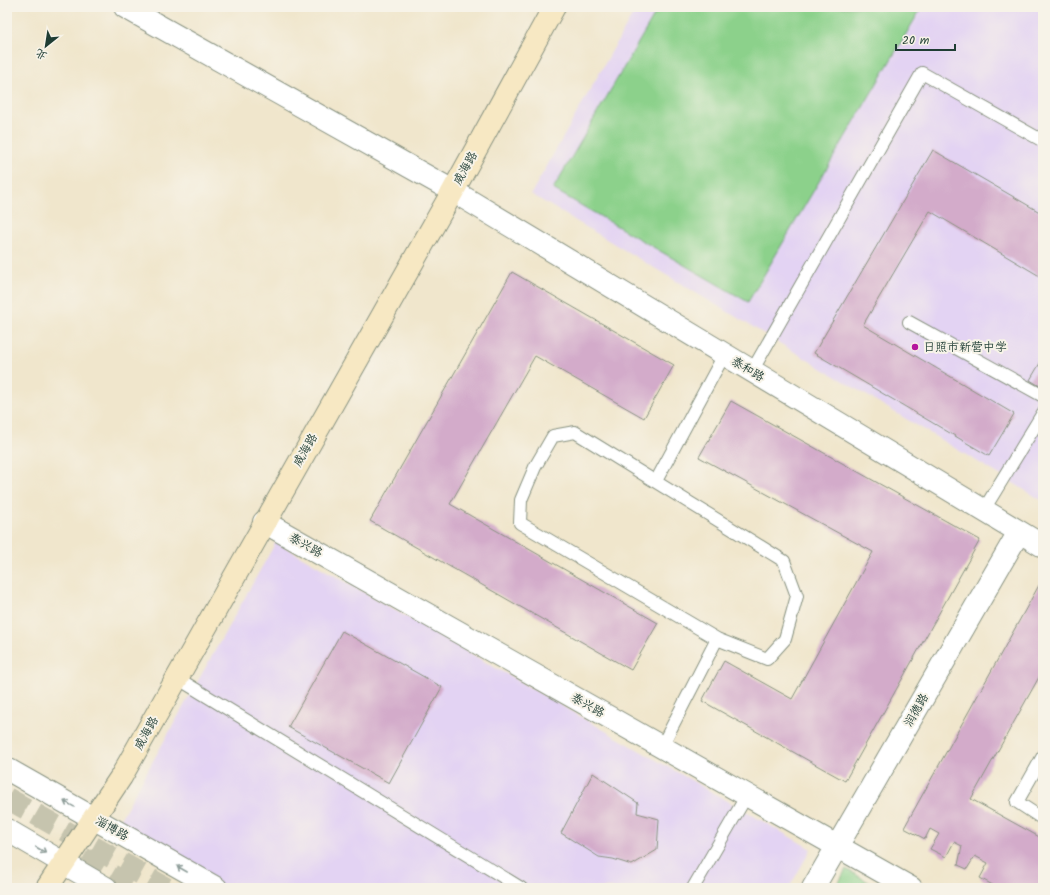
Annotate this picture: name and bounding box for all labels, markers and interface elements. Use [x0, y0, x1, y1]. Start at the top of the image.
north arrow [26, 26, 66, 66]
scale bar [896, 26, 955, 52]
text: 20 m [902, 31, 930, 50]
text: 北 [32, 43, 51, 64]
street label: 威海路 [448, 148, 482, 189]
place label: 日照市新营中学 [923, 338, 1007, 357]
marker: 日照市新营中学 [910, 342, 920, 352]
street label: 泰和路 [727, 352, 768, 387]
street label: 威海路 [288, 430, 323, 471]
street label: 泰兴路 [285, 528, 326, 562]
street label: 泰兴路 [567, 688, 608, 722]
street label: 润德路 [899, 690, 934, 731]
street label: 威海路 [129, 713, 163, 754]
one-way arrow [63, 800, 75, 808]
street label: 淄博路 [91, 811, 132, 846]
one-way arrow [35, 846, 47, 854]
one-way arrow [176, 864, 188, 872]

